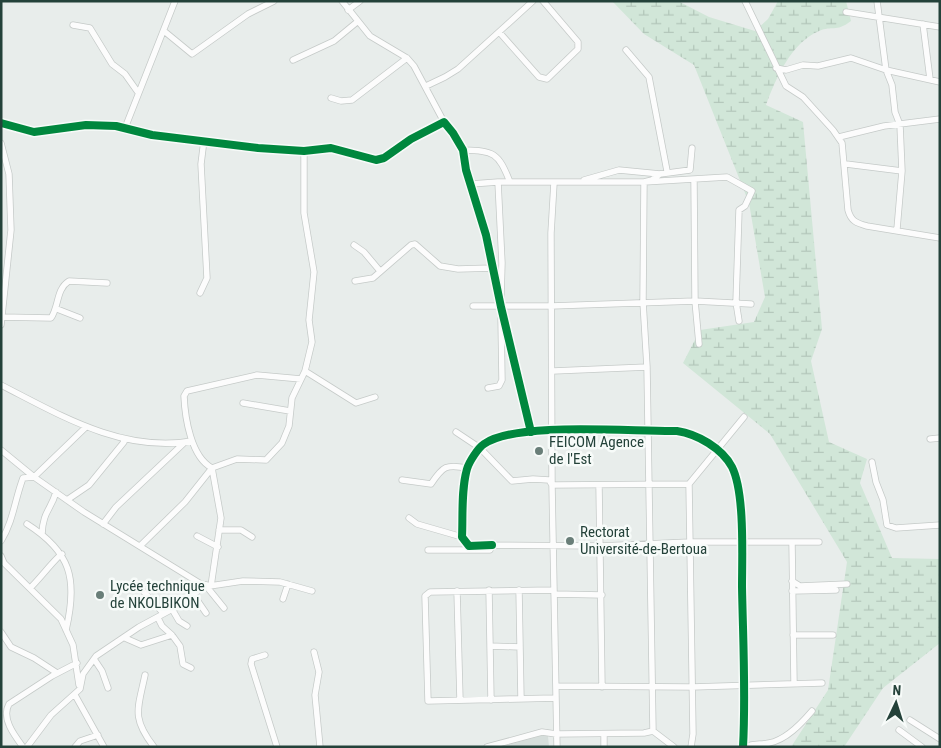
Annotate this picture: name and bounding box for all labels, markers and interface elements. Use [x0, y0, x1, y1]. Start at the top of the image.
place label: FEICOM Agence de l'Est [549, 433, 644, 468]
marker: FEICOM Agence de l'Est [533, 445, 545, 457]
place label: Rectorat Université-de-Bertoua [580, 523, 707, 558]
marker: Rectorat Université-de-Bertoua [564, 535, 576, 547]
place label: Lycée technique de NKOLBIKON [110, 577, 205, 612]
marker: Lycée technique de NKOLBIKON [94, 589, 106, 601]
north arrow [871, 678, 921, 728]
text: N [892, 682, 902, 698]

